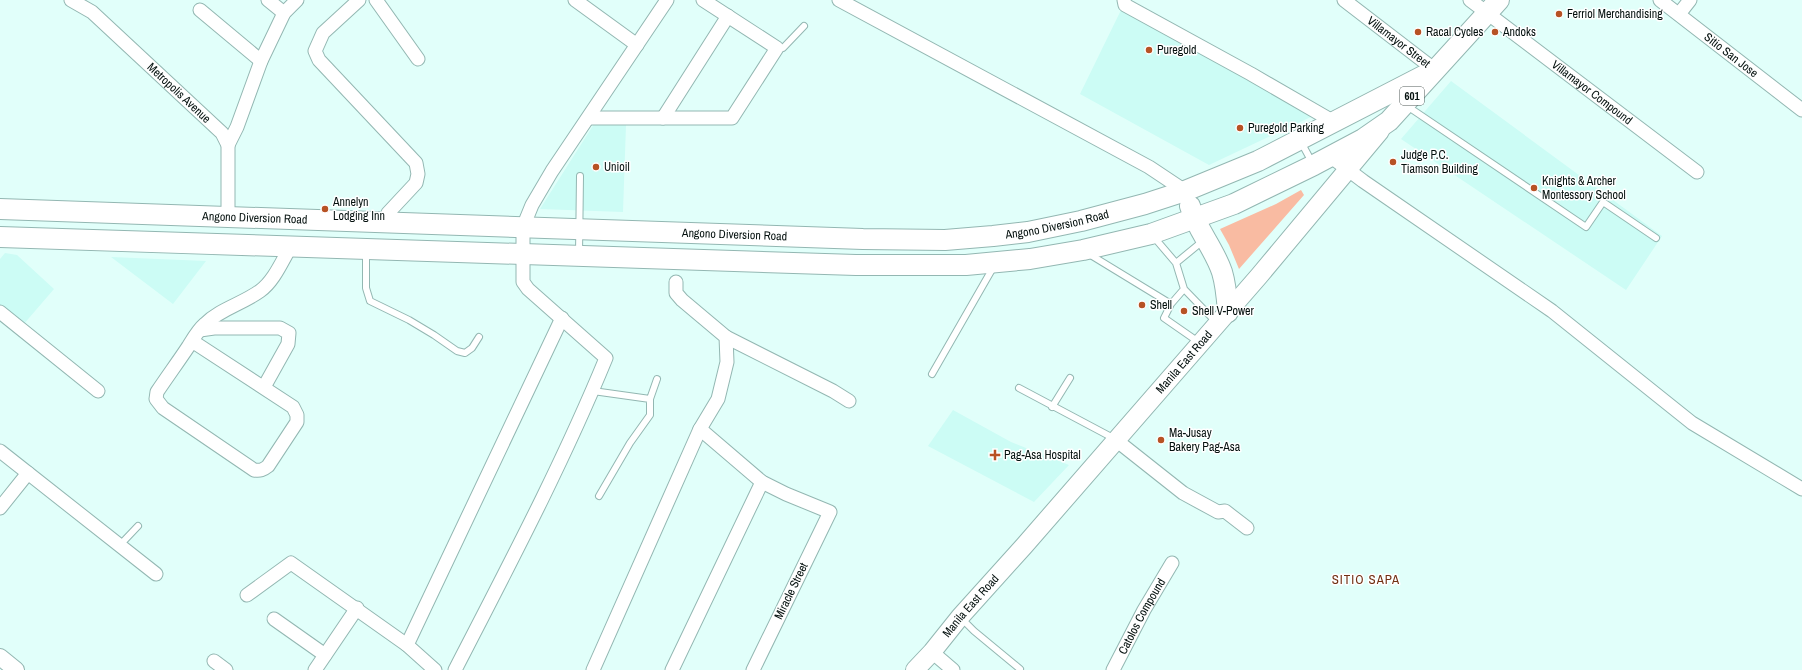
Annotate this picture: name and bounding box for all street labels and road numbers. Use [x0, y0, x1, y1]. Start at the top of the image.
street label: Villamayor Street [1364, 13, 1434, 72]
street label: Sitio San Jose [1701, 29, 1761, 81]
street label: Villamayor Compound [1548, 57, 1636, 128]
street label: Metropolis Avenue [144, 59, 214, 127]
road number: 601 [1400, 87, 1424, 105]
street label: Angono Diversion Road [1004, 206, 1111, 243]
street label: Angono Diversion Road [201, 208, 308, 228]
street label: Angono Diversion Road [681, 225, 787, 244]
street label: Manila East Road [1152, 327, 1216, 397]
street label: Miracle Street [770, 560, 812, 622]
street label: Manila East Road [939, 571, 1003, 641]
street label: Catolos Compound [1115, 575, 1169, 657]

